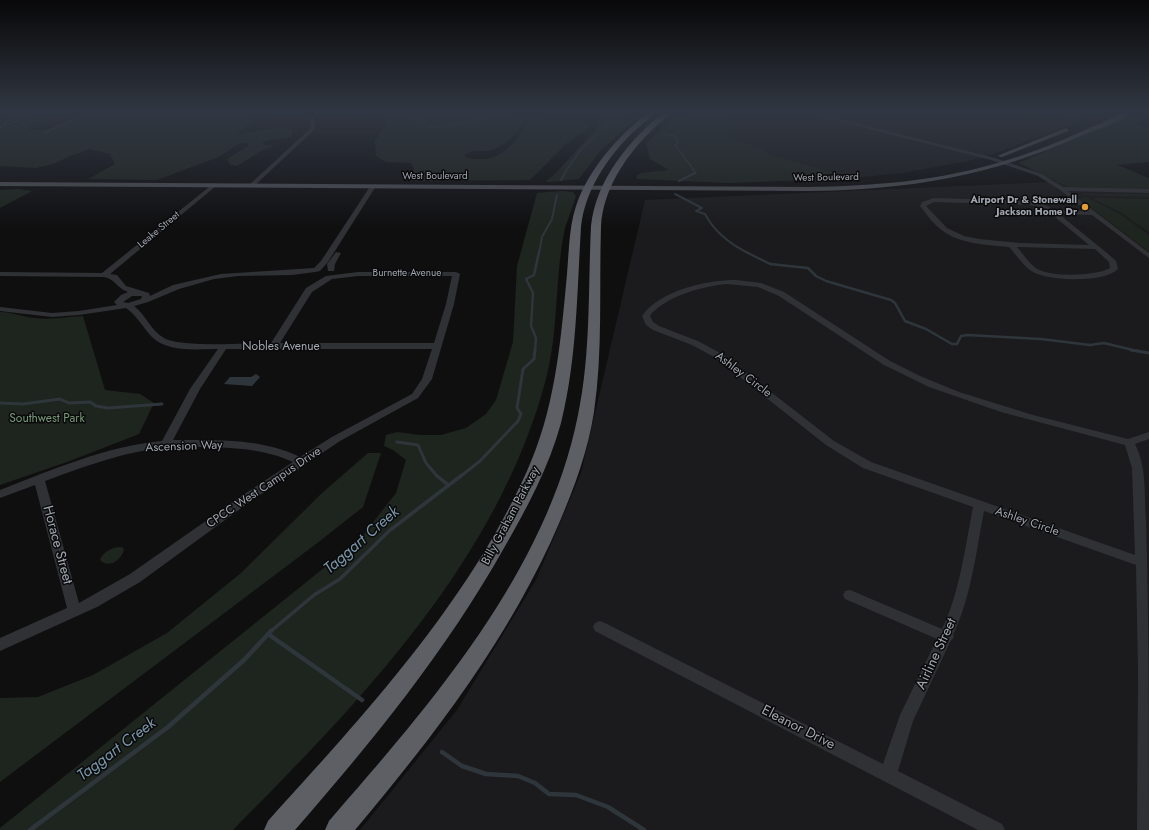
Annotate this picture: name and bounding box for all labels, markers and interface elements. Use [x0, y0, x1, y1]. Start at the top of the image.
street label: West Boulevard [402, 171, 468, 183]
street label: West Boulevard [793, 171, 859, 185]
place label: Airport Dr & Stonewall Jackson Home Dr [970, 195, 1077, 218]
marker: Airport Dr & Stonewall Jackson Home Dr [1080, 202, 1090, 212]
street label: Leake Street [136, 209, 182, 251]
street label: Burnette Avenue [373, 268, 441, 280]
street label: Nobles Avenue [242, 340, 320, 354]
street label: Ashley Circle [712, 349, 774, 401]
park label: Southwest Park [9, 412, 85, 426]
street label: Ascension Way [145, 438, 223, 456]
street label: CPCC West Campus Drive [204, 444, 324, 532]
street label: Billy Graham Parkway [479, 464, 543, 568]
water label: Taggart Creek [320, 503, 404, 579]
street label: Horace Street [38, 504, 76, 586]
street label: Ashley Circle [993, 504, 1061, 540]
street label: Airline Street [913, 616, 961, 692]
street label: Eleanor Drive [759, 702, 837, 754]
water label: Taggart Creek [74, 714, 160, 786]

